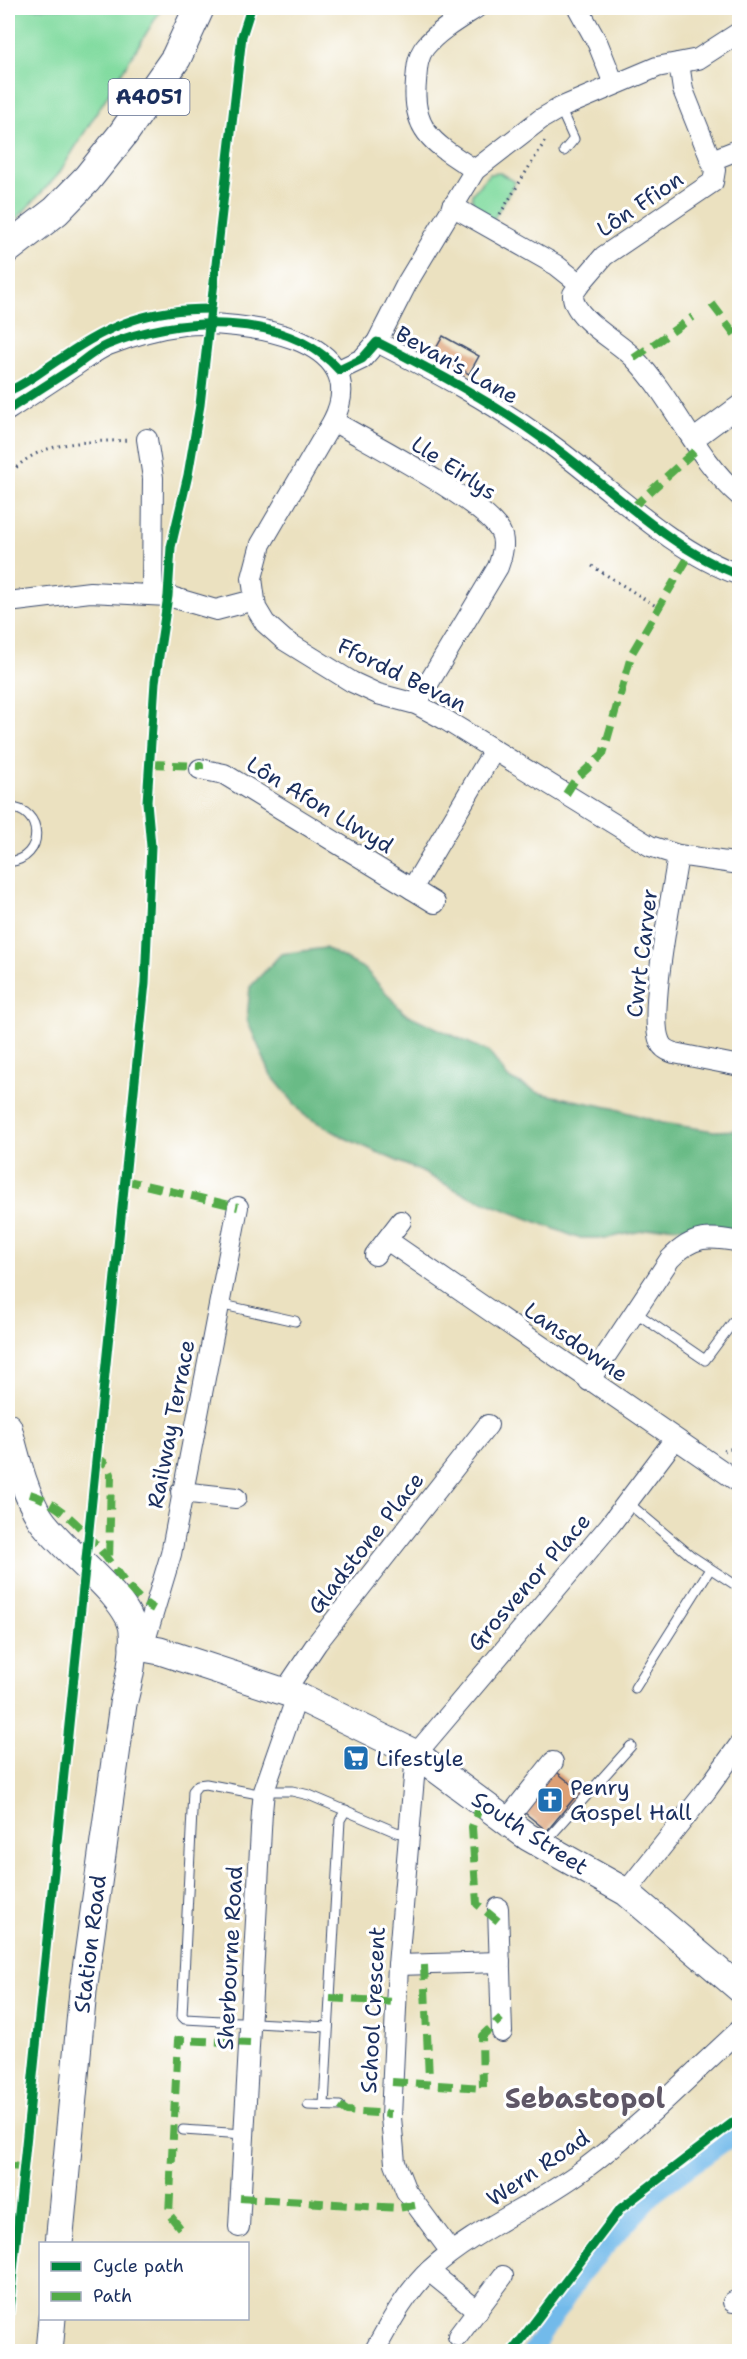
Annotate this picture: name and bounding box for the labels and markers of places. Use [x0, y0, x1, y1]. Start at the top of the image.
supermarket icon: Lifestyle [341, 1743, 371, 1773]
place label: Lifestyle [376, 1744, 464, 1773]
place label: Penry Gospel Hall [570, 1773, 692, 1827]
church icon: Penry Gospel Hall [535, 1785, 565, 1815]

